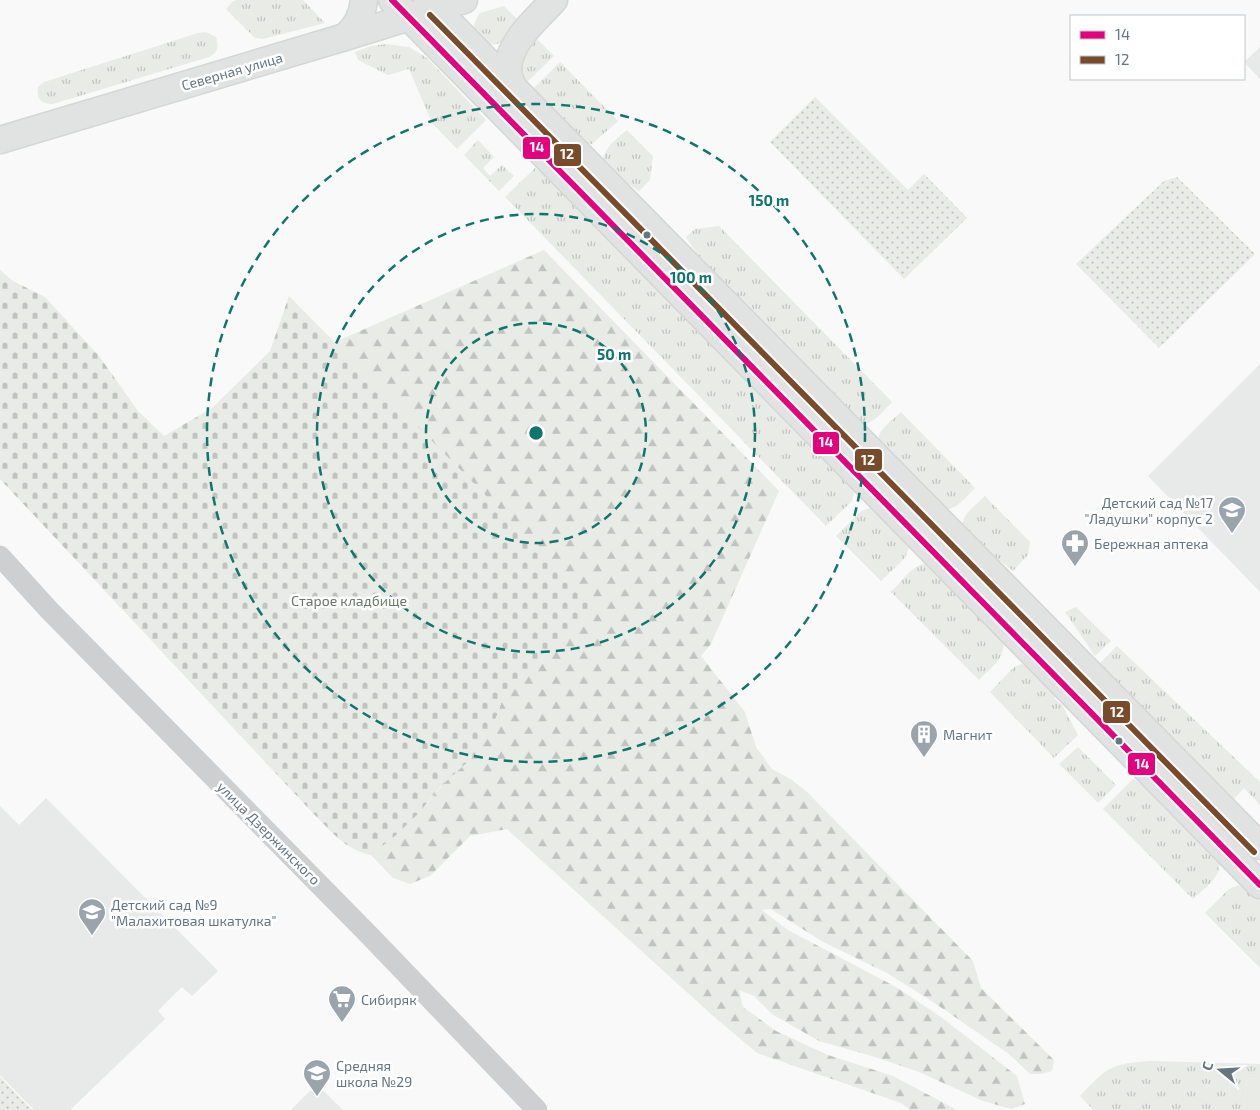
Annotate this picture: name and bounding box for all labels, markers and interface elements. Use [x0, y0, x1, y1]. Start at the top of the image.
legend [1070, 15, 1245, 80]
text: 14 [1115, 25, 1130, 43]
street label: Северная улица [179, 48, 285, 94]
text: 12 [1115, 50, 1129, 68]
line badge: 14 [522, 136, 551, 160]
text: 14 [530, 138, 545, 155]
line badge: 12 [553, 143, 582, 167]
text: 12 [560, 145, 574, 162]
text: 150 m [749, 191, 789, 209]
unlabelled marker [642, 230, 652, 240]
text: 100 m [670, 268, 712, 286]
text: 50 m [597, 345, 631, 363]
centre of rings [527, 424, 545, 442]
line badge: 14 [812, 431, 840, 455]
text: 14 [819, 433, 834, 450]
line badge: 12 [854, 448, 883, 472]
text: 12 [861, 451, 875, 468]
place label: Детский сад №17 "Ладушки" корпус 2 [1084, 494, 1213, 527]
school or university icon: Детский сад №17 "Ладушки" корпус 2 [1217, 495, 1247, 534]
pharmacy icon: Бережная аптека [1060, 528, 1090, 567]
place label: Бережная аптека [1094, 535, 1209, 552]
park label: Старое кладбище [291, 592, 407, 609]
line badge: 12 [1102, 700, 1131, 724]
text: 12 [1110, 703, 1124, 720]
building icon: Магнит [909, 719, 939, 758]
place label: Магнит [943, 726, 993, 743]
unlabelled marker [1114, 736, 1124, 746]
line badge: 14 [1127, 752, 1156, 776]
text: 14 [1135, 755, 1150, 772]
street label: улица Дзержинского [214, 778, 324, 888]
place label: Детский сад №9 "Малахитовая шкатулка" [111, 896, 276, 929]
school or university icon: Детский сад №9 "Малахитовая шкатулка" [77, 897, 107, 936]
supermarket icon: Сибиряк [327, 984, 357, 1023]
place label: Сибиряк [361, 991, 417, 1008]
north arrow [1195, 1045, 1245, 1095]
place label: Средняя школа №29 [336, 1057, 412, 1090]
school or university icon: Средняя школа №29 [302, 1058, 332, 1097]
text: С [1198, 1059, 1217, 1072]

